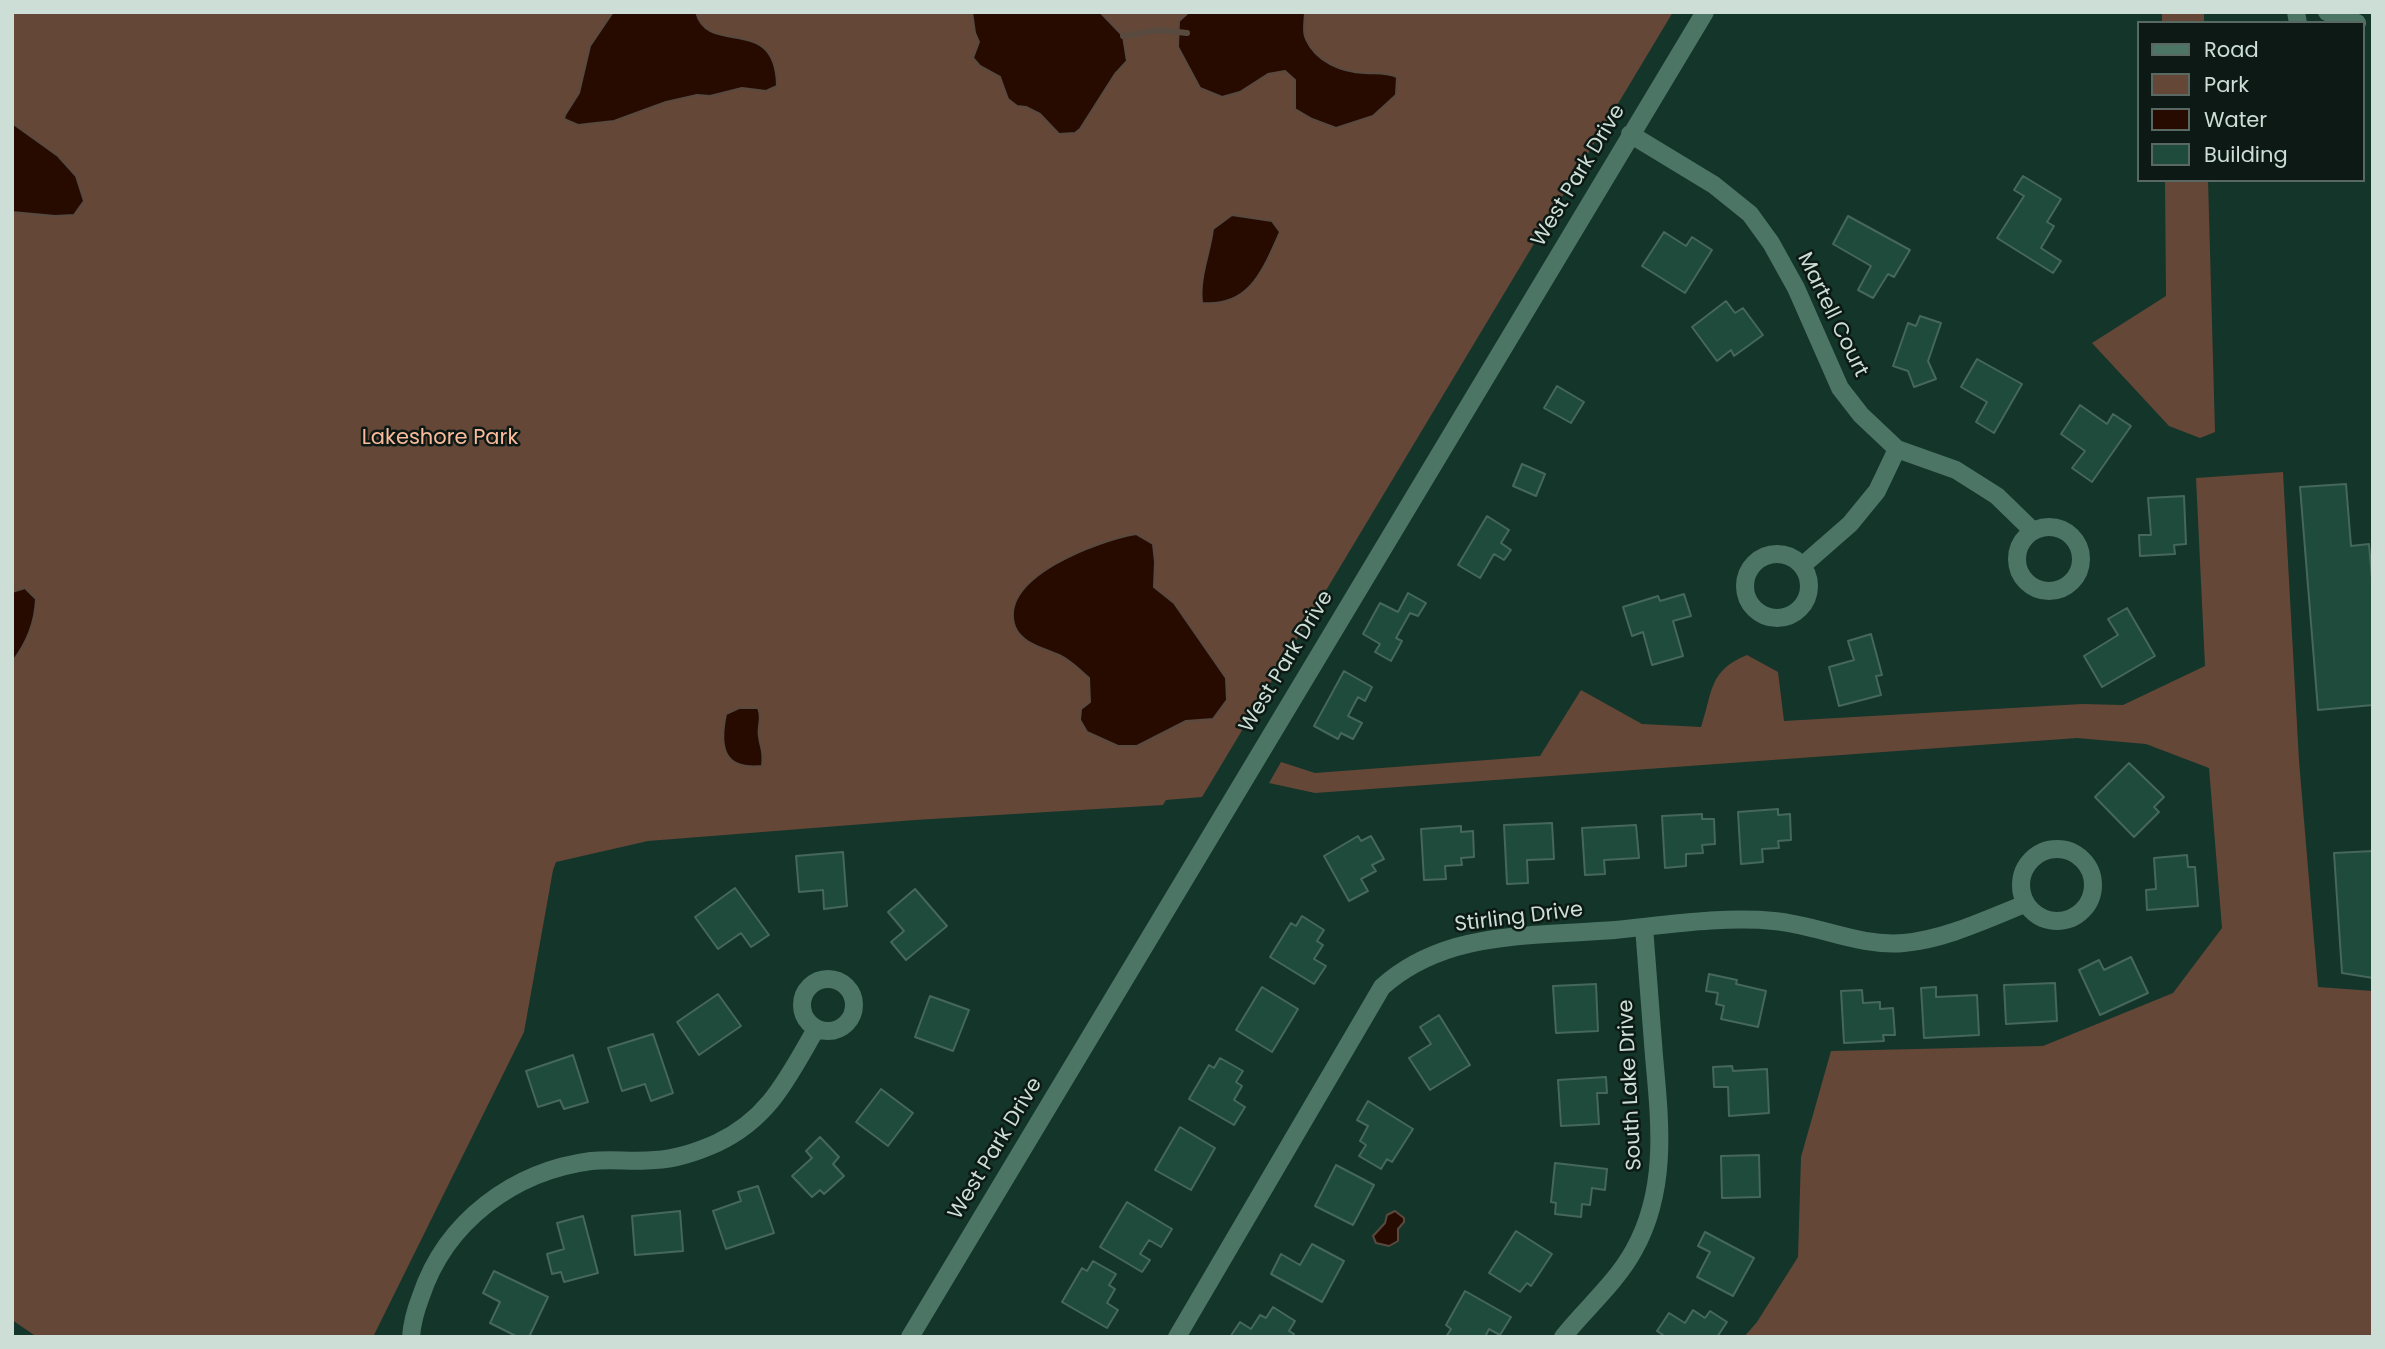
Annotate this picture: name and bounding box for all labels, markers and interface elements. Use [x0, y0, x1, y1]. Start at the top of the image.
legend [2136, 21, 2364, 182]
text: Road [2204, 35, 2259, 64]
text: Park [2204, 70, 2249, 99]
street label: West Park Drive [1527, 101, 1631, 251]
text: Water [2204, 105, 2267, 134]
text: Building [2204, 140, 2288, 169]
street label: Martell Court [1791, 249, 1873, 381]
park label: Lakeshore Park [362, 426, 518, 452]
street label: West Park Drive [1235, 587, 1339, 737]
street label: Stirling Drive [1453, 898, 1585, 938]
street label: South Lake Drive [1614, 999, 1648, 1171]
street label: West Park Drive [944, 1074, 1048, 1224]

